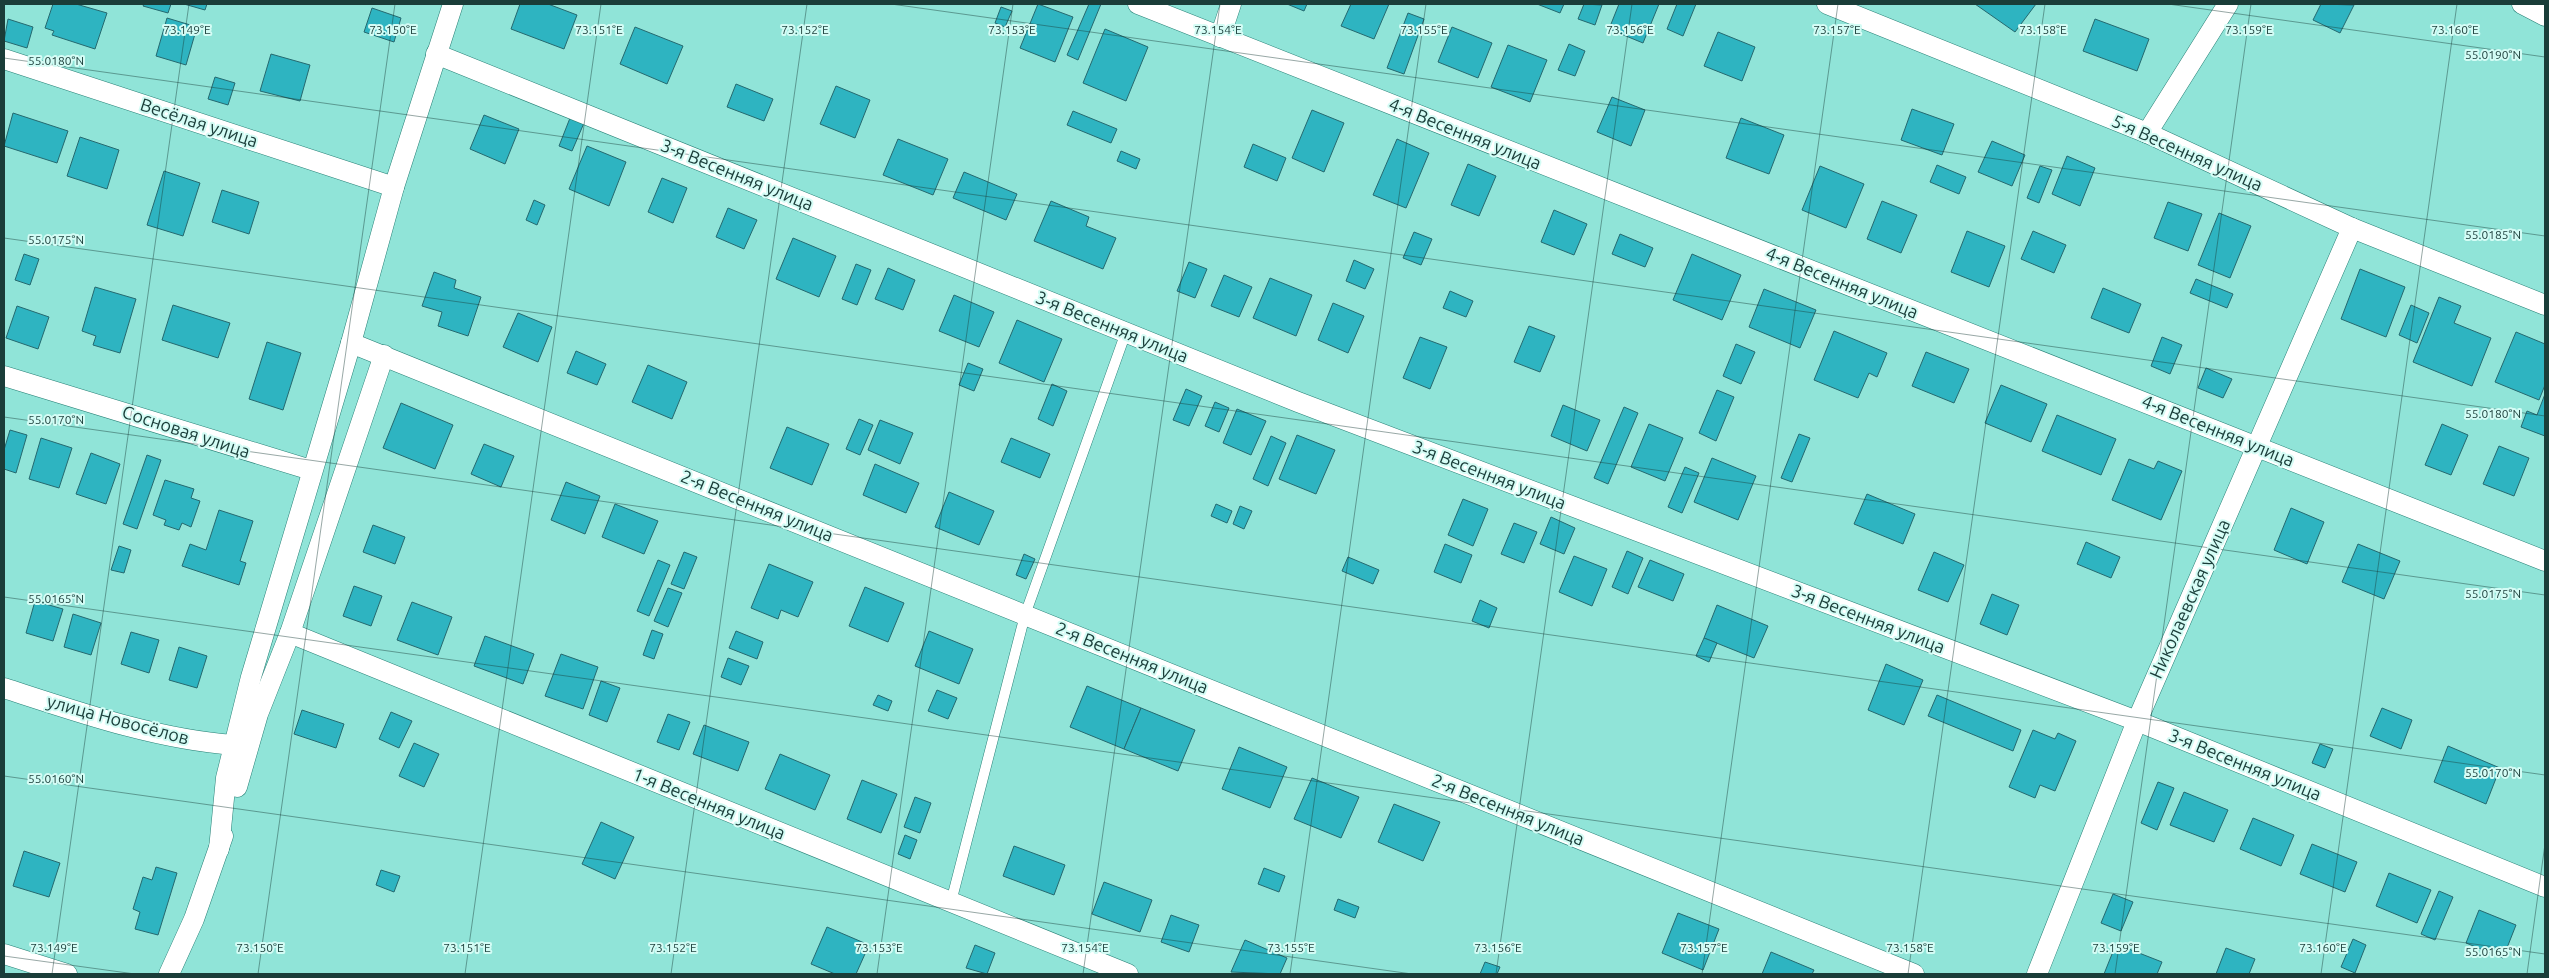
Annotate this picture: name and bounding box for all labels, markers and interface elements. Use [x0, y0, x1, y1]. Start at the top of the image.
text: 73.149°E [163, 23, 211, 36]
text: 73.150°E [369, 23, 417, 36]
text: 73.151°E [575, 23, 623, 36]
text: 73.152°E [781, 23, 829, 36]
text: 73.153°E [988, 23, 1036, 36]
text: 73.154°E [1194, 23, 1242, 36]
text: 73.155°E [1400, 23, 1448, 36]
text: 73.156°E [1606, 23, 1654, 36]
text: 73.157°E [1813, 23, 1861, 36]
text: 73.158°E [2019, 23, 2067, 36]
text: 73.159°E [2225, 23, 2273, 36]
text: 73.160°E [2431, 23, 2479, 36]
text: 55.0190°N [2465, 48, 2521, 61]
text: 55.0180°N [28, 54, 84, 67]
street label: 4-я Весенняя улица [1386, 93, 1545, 173]
street label: Весёлая улица [138, 94, 261, 150]
street label: 5-я Весенняя улица [2109, 110, 2266, 194]
street label: 3-я Весенняя улица [658, 134, 817, 214]
text: 55.0185°N [2465, 228, 2521, 241]
text: 55.0175°N [28, 233, 84, 246]
street label: 4-я Весенняя улица [1763, 242, 1922, 322]
street label: 3-я Весенняя улица [1033, 286, 1192, 366]
street label: 4-я Весенняя улица [2139, 390, 2298, 470]
street label: Сосновая улица [120, 401, 253, 461]
text: 55.0180°N [2465, 407, 2521, 420]
text: 55.0170°N [28, 413, 84, 426]
street label: 3-я Весенняя улица [1410, 436, 1569, 513]
street label: 2-я Весенняя улица [678, 465, 837, 545]
street label: Николаевская улица [2145, 516, 2233, 681]
street label: 3-я Весенняя улица [1789, 580, 1948, 657]
text: 55.0175°N [2465, 587, 2521, 600]
text: 55.0165°N [28, 592, 84, 605]
street label: 2-я Весенняя улица [1053, 617, 1212, 697]
street label: улица Новосёлов [45, 690, 191, 748]
street label: 3-я Весенняя улица [2166, 724, 2325, 804]
street label: 1-я Весенняя улица [630, 763, 789, 843]
text: 55.0170°N [2465, 766, 2521, 779]
street label: 2-я Весенняя улица [1429, 769, 1588, 849]
text: 55.0160°N [28, 772, 84, 785]
text: 73.149°E [30, 941, 78, 954]
text: 73.150°E [236, 941, 284, 954]
text: 73.151°E [443, 941, 491, 954]
text: 73.152°E [649, 941, 697, 954]
text: 73.153°E [855, 941, 903, 954]
text: 73.154°E [1061, 941, 1109, 954]
text: 73.155°E [1267, 941, 1315, 954]
text: 73.156°E [1474, 941, 1522, 954]
text: 73.157°E [1680, 941, 1728, 954]
text: 73.158°E [1886, 941, 1934, 954]
text: 73.159°E [2092, 941, 2140, 954]
text: 73.160°E [2299, 941, 2347, 954]
text: 55.0165°N [2465, 945, 2521, 958]

